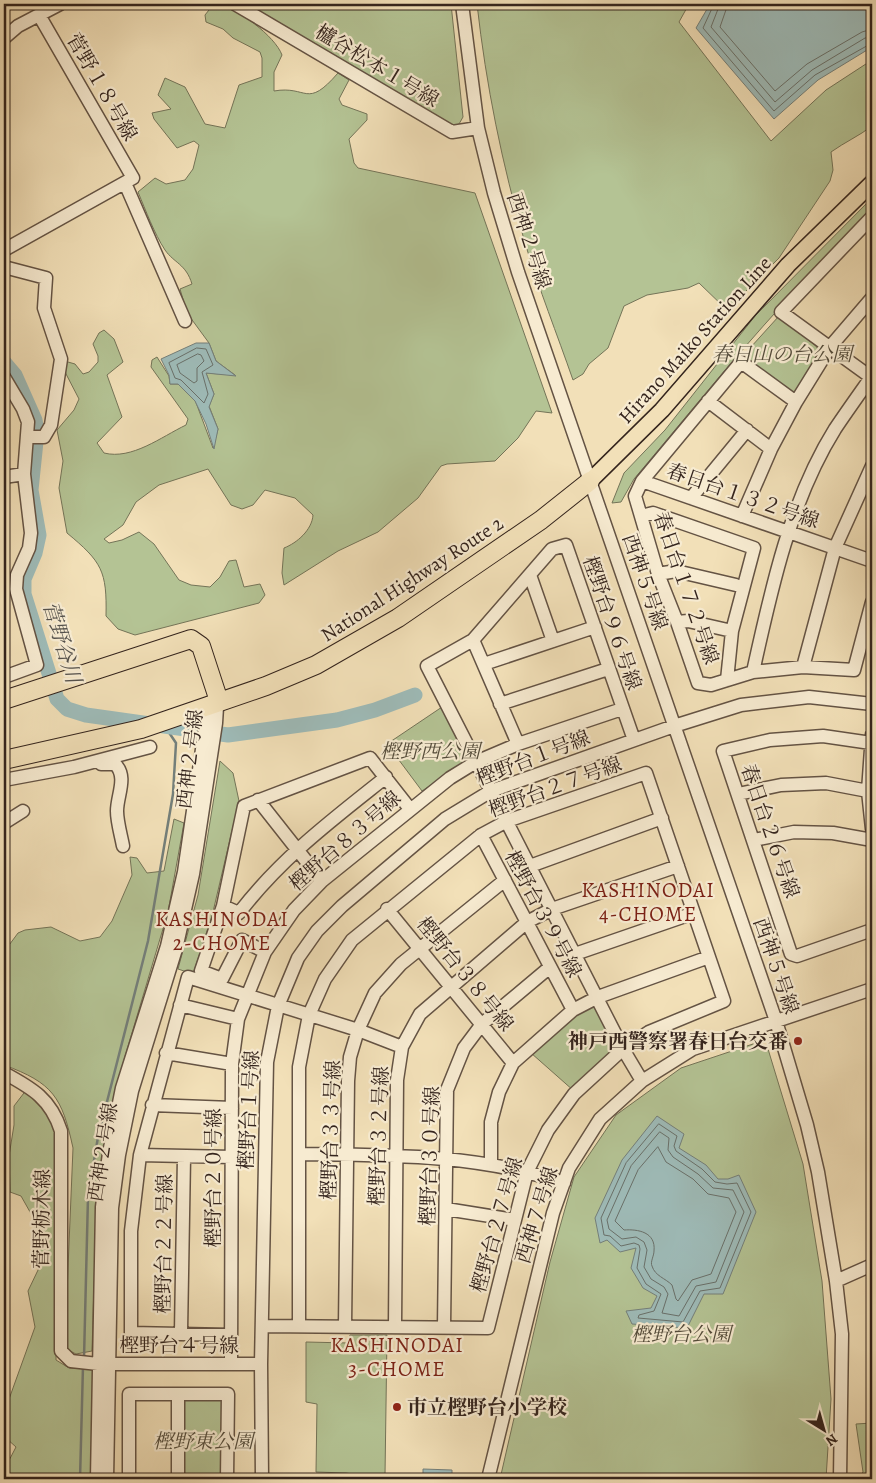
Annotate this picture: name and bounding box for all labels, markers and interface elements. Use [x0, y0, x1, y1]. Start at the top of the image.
street label: 櫨谷松本１号線 [310, 18, 444, 114]
street label: 菅野１８号線 [60, 28, 144, 146]
street label: 西神２号線 [501, 189, 557, 293]
street label: Hirano Maiko Station Line [612, 250, 778, 430]
park label: 春日山の台公園 [712, 341, 855, 368]
street label: 春日台１３２号線 [663, 457, 823, 535]
street label: 春日台１７２号線 [647, 508, 725, 668]
street label: National Highway Route 2 [316, 510, 509, 648]
street label: 西神５号線 [616, 530, 674, 634]
street label: 樫野台９６号線 [576, 552, 648, 694]
water label: 菅野谷川 [36, 598, 88, 688]
street label: 西神２号線 [171, 708, 209, 810]
street label: 樫野台１号線 [472, 724, 594, 792]
park label: 樫野西公園 [380, 738, 483, 765]
street label: 樫野台２７号線 [485, 750, 625, 824]
street label: 春日台２６号線 [734, 760, 806, 902]
street label: 樫野台８３号線 [283, 785, 407, 897]
street label: 樫野台３９号線 [498, 846, 588, 982]
district label: KASHINODAI 4-CHOME [581, 876, 715, 928]
district label: KASHINODAI 2-CHOME [155, 905, 289, 957]
street label: 樫野台３８号線 [410, 911, 520, 1037]
street label: 西神５号線 [747, 914, 805, 1018]
place label: 神戸西警察署春日台交番 [568, 1028, 788, 1055]
marker: 神戸西警察署春日台交番 [792, 1035, 804, 1047]
street label: 樫野台１号線 [232, 1049, 266, 1171]
street label: 樫野台３３号線 [315, 1060, 347, 1200]
street label: 樫野台３２号線 [363, 1066, 395, 1206]
street label: 樫野台３０号線 [414, 1086, 446, 1226]
street label: 西神２号線 [82, 1101, 124, 1203]
street label: 樫野台２０号線 [200, 1108, 227, 1248]
street label: 樫野台２７号線 [465, 1154, 529, 1296]
street label: 西神７号線 [509, 1163, 565, 1267]
street label: 菅野栃木線 [28, 1169, 56, 1269]
street label: 樫野台２２号線 [149, 1174, 179, 1314]
park label: 樫野台公園 [631, 1321, 734, 1348]
district label: KASHINODAI 3-CHOME [330, 1331, 464, 1383]
street label: 樫野台４号線 [119, 1332, 239, 1359]
place label: 市立樫野台小学校 [407, 1394, 567, 1421]
marker: 市立樫野台小学校 [391, 1401, 403, 1413]
north arrow [798, 1406, 848, 1456]
park label: 樫野東公園 [153, 1428, 256, 1455]
text: N [822, 1429, 841, 1451]

